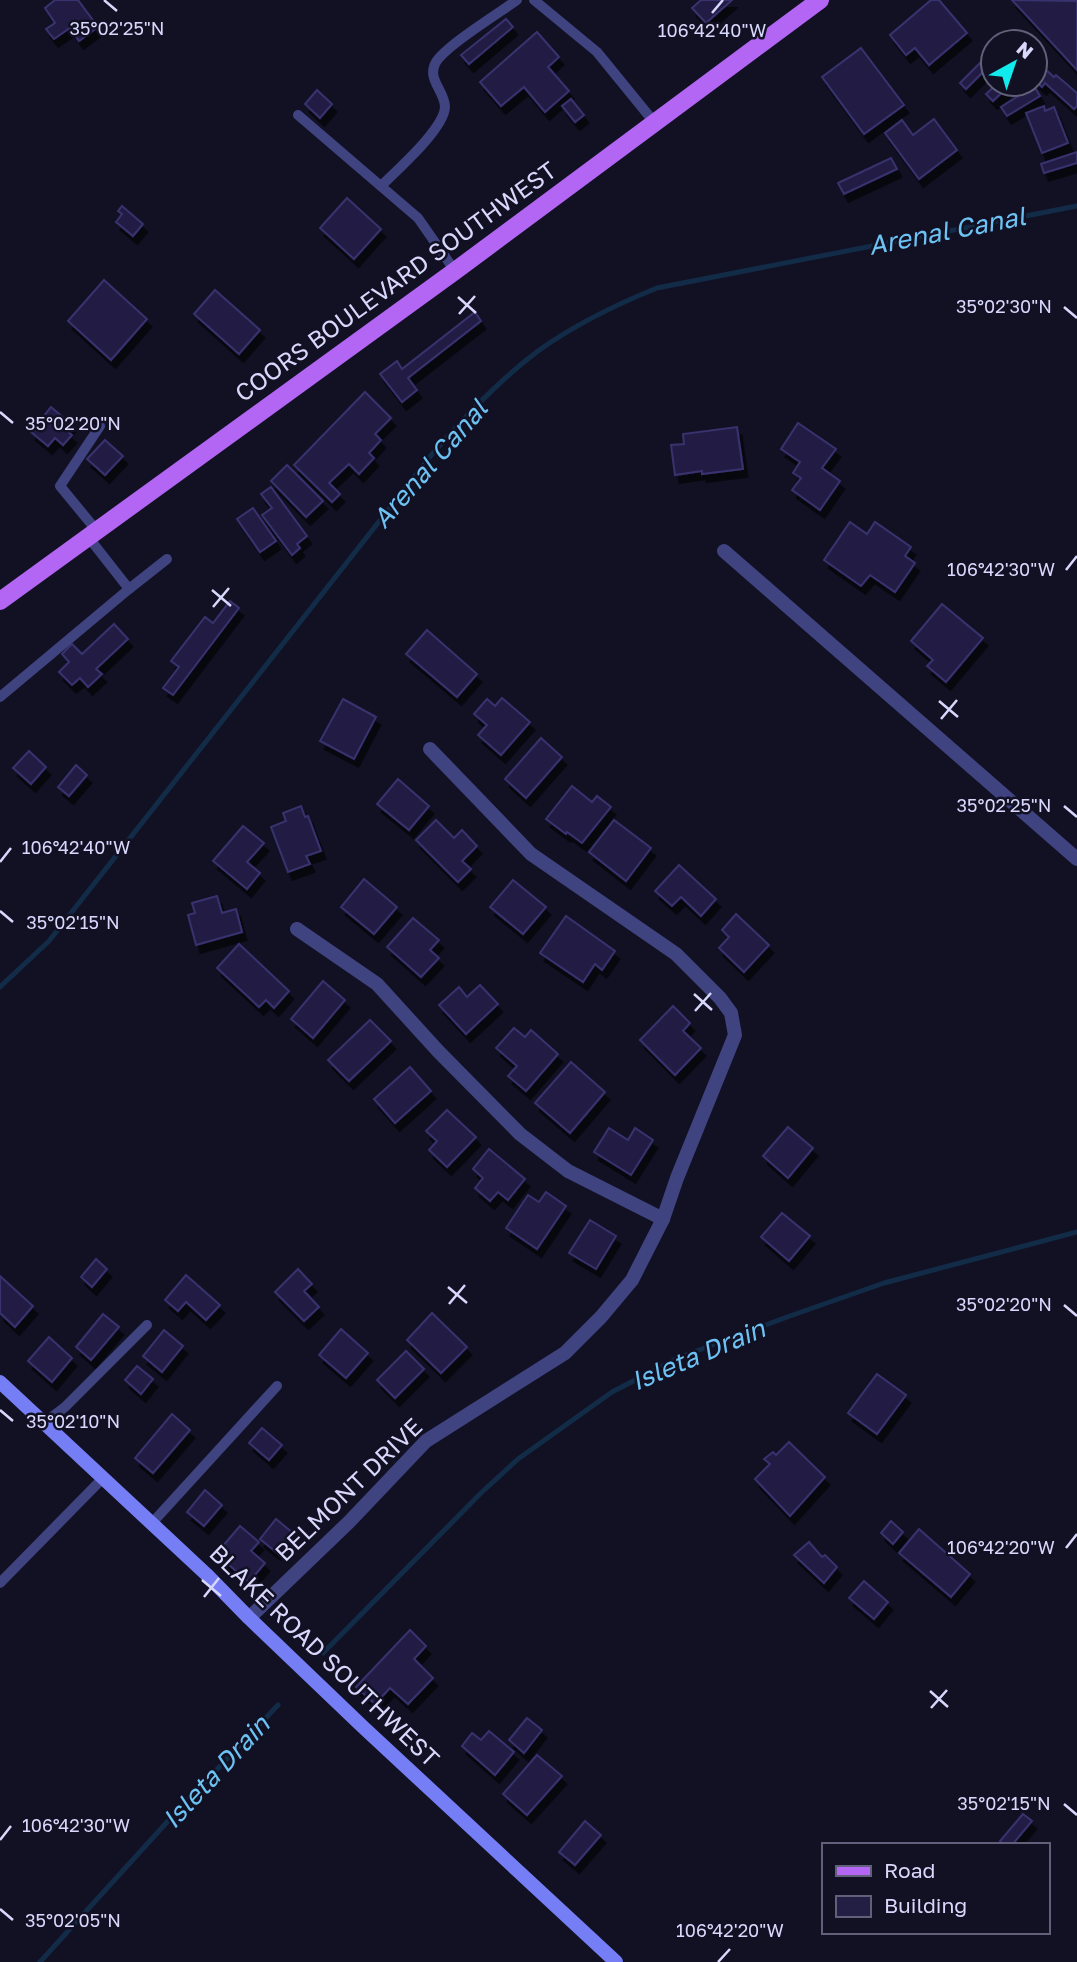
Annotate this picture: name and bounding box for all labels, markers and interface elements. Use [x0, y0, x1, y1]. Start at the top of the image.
text: 35°02'25"N [69, 17, 165, 39]
text: 106°42'40"W [658, 19, 766, 41]
north arrow [979, 28, 1049, 98]
text: N [1012, 36, 1038, 63]
street label: COORS BOULEVARD SOUTHWEST [229, 154, 561, 407]
water label: Arenal Canal [866, 200, 1030, 261]
text: 35°02'30"N [956, 295, 1052, 317]
water label: Arenal Canal [366, 392, 495, 534]
text: 35°02'20"N [25, 412, 121, 434]
text: 106°42'30"W [947, 558, 1055, 580]
text: 35°02'25"N [956, 794, 1052, 816]
text: 106°42'40"W [22, 836, 130, 858]
text: 35°02'15"N [26, 911, 120, 933]
text: 35°02'20"N [956, 1293, 1052, 1315]
water label: Isleta Drain [626, 1312, 770, 1397]
text: 35°02'10"N [26, 1410, 120, 1432]
street label: BELMONT DRIVE [268, 1411, 428, 1566]
text: 106°42'20"W [947, 1536, 1055, 1558]
street label: BLAKE ROAD SOUTHWEST [204, 1538, 446, 1772]
water label: Isleta Drain [156, 1708, 276, 1834]
text: 35°02'15"N [957, 1792, 1051, 1814]
text: 106°42'30"W [22, 1814, 130, 1836]
legend [822, 1843, 1049, 1934]
text: Road [884, 1857, 935, 1883]
text: Building [884, 1892, 967, 1918]
text: 35°02'05"N [25, 1909, 121, 1931]
text: 106°42'20"W [676, 1919, 784, 1941]

